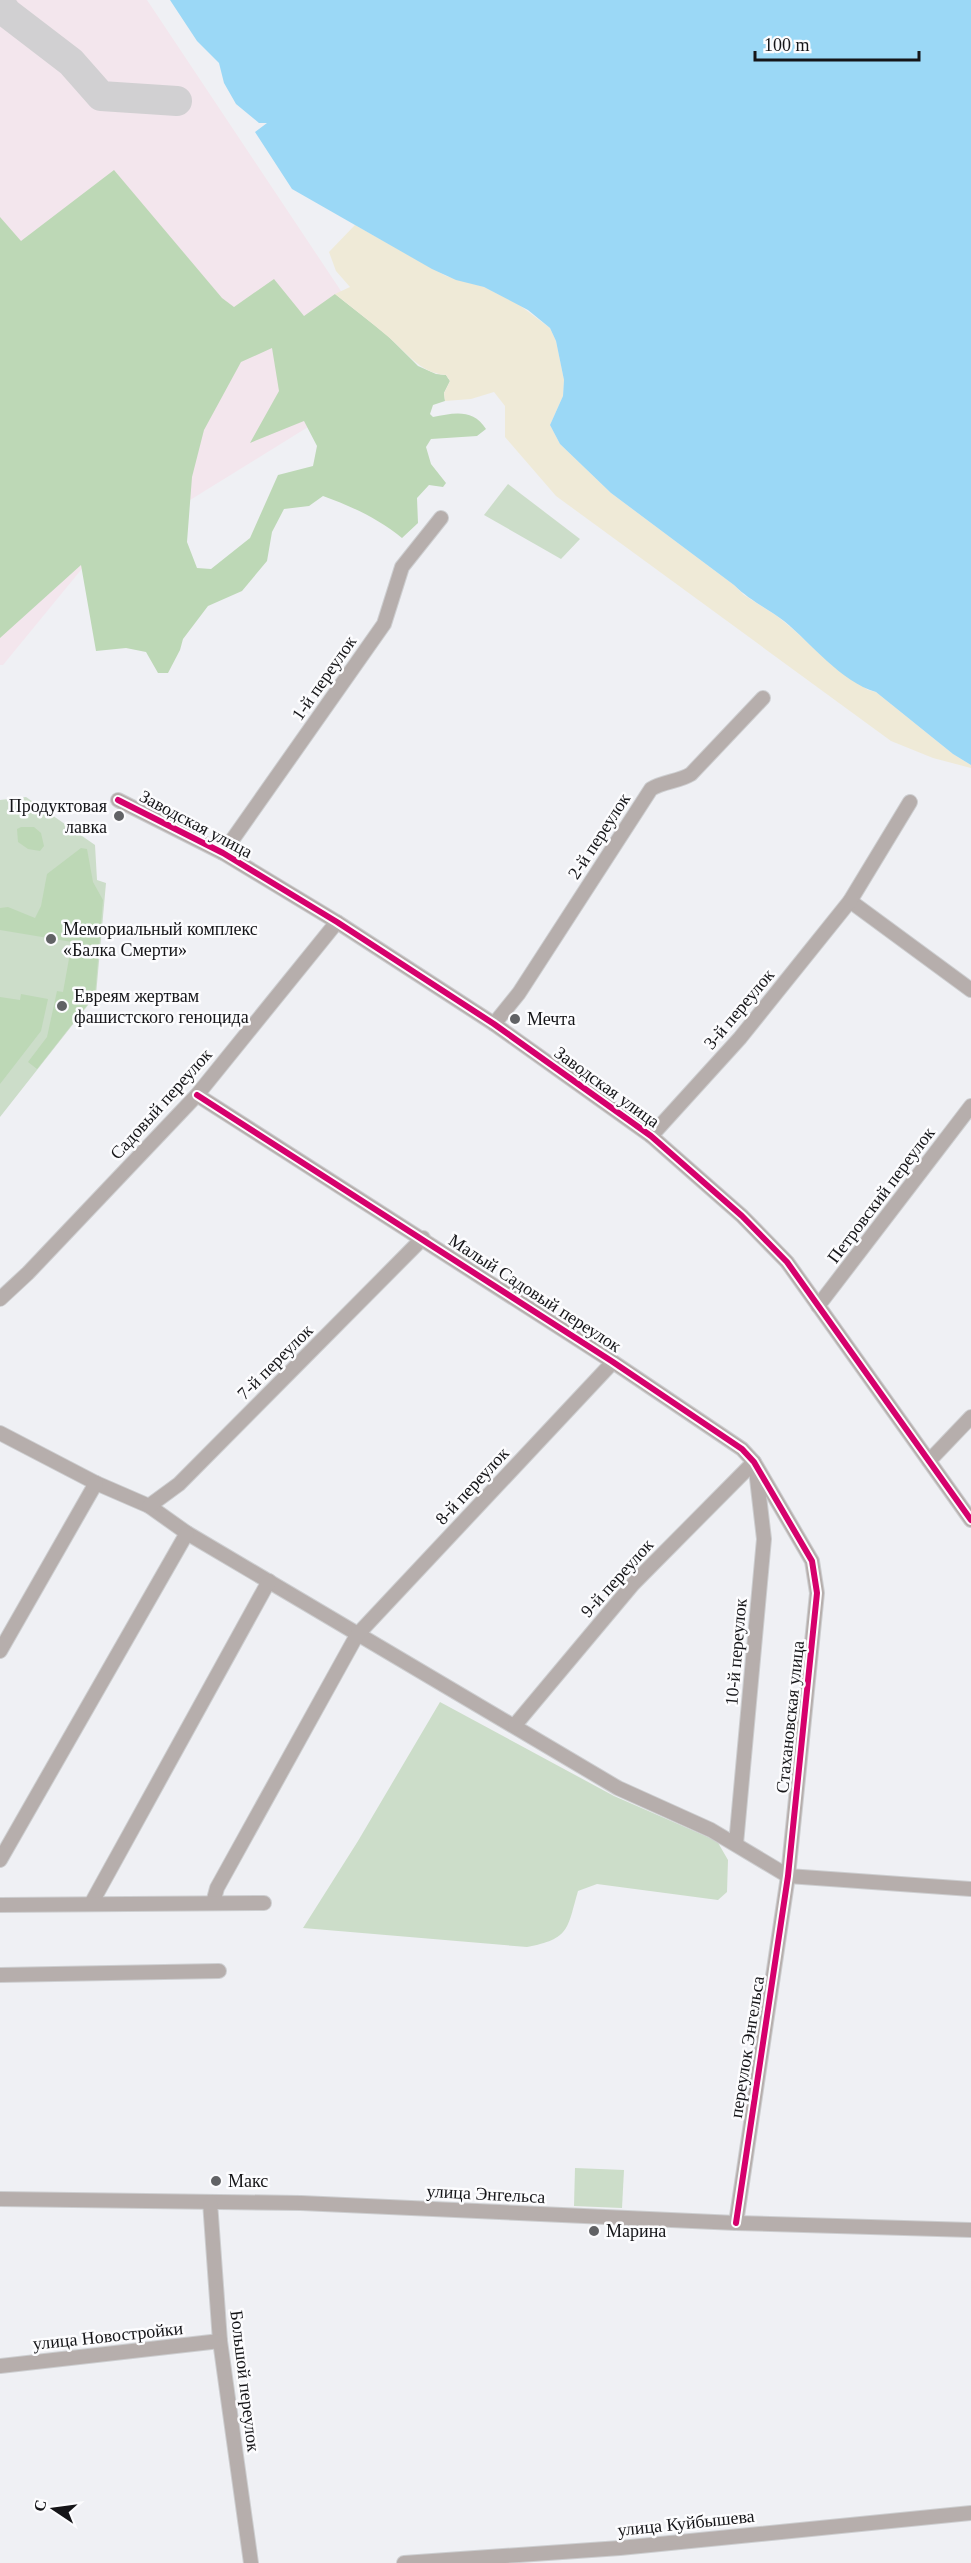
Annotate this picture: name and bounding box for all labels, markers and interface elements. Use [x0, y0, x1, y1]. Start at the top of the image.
scale bar [755, 24, 918, 62]
text: 100 m [764, 35, 810, 55]
street label: 1-й переулок [288, 632, 361, 724]
street label: Заводская улица [136, 786, 256, 862]
street label: 2-й переулок [564, 789, 634, 883]
place label: Продуктовая лавка [9, 796, 107, 837]
marker: Продуктовая лавка [112, 809, 126, 823]
place label: Мемориальный комплекс «Балка Смерти» [63, 919, 258, 960]
marker: Мемориальный комплекс «Балка Смерти» [44, 932, 58, 946]
street label: 3-й переулок [700, 965, 778, 1053]
place label: Евреям жертвам фашистского геноцида [74, 986, 249, 1027]
marker: Евреям жертвам фашистского геноцида [55, 999, 69, 1013]
place label: Мечта [527, 1009, 575, 1029]
marker: Мечта [508, 1012, 522, 1026]
street label: Заводская улица [551, 1042, 663, 1132]
street label: Садовый переулок [106, 1044, 216, 1163]
street label: Петровский переулок [823, 1123, 939, 1267]
street label: Малый Садовый переулок [445, 1230, 625, 1356]
street label: 7-й переулок [233, 1320, 317, 1404]
street label: 8-й переулок [431, 1443, 513, 1529]
street label: 9-й переулок [577, 1535, 657, 1621]
street label: 10-й переулок [721, 1597, 751, 1706]
street label: Стахановская улица [772, 1640, 808, 1794]
street label: переулок Энгельса [726, 1974, 768, 2120]
place label: Макс [228, 2171, 268, 2191]
marker: Макс [209, 2174, 223, 2188]
street label: улица Энгельса [426, 2181, 546, 2207]
place label: Марина [606, 2221, 666, 2241]
marker: Марина [587, 2224, 601, 2238]
street label: Большой переулок [226, 2309, 264, 2453]
street label: улица Новостройки [32, 2318, 184, 2354]
north arrow [24, 2479, 84, 2539]
text: С [30, 2498, 49, 2513]
street label: улица Куйбышева [617, 2506, 755, 2540]

